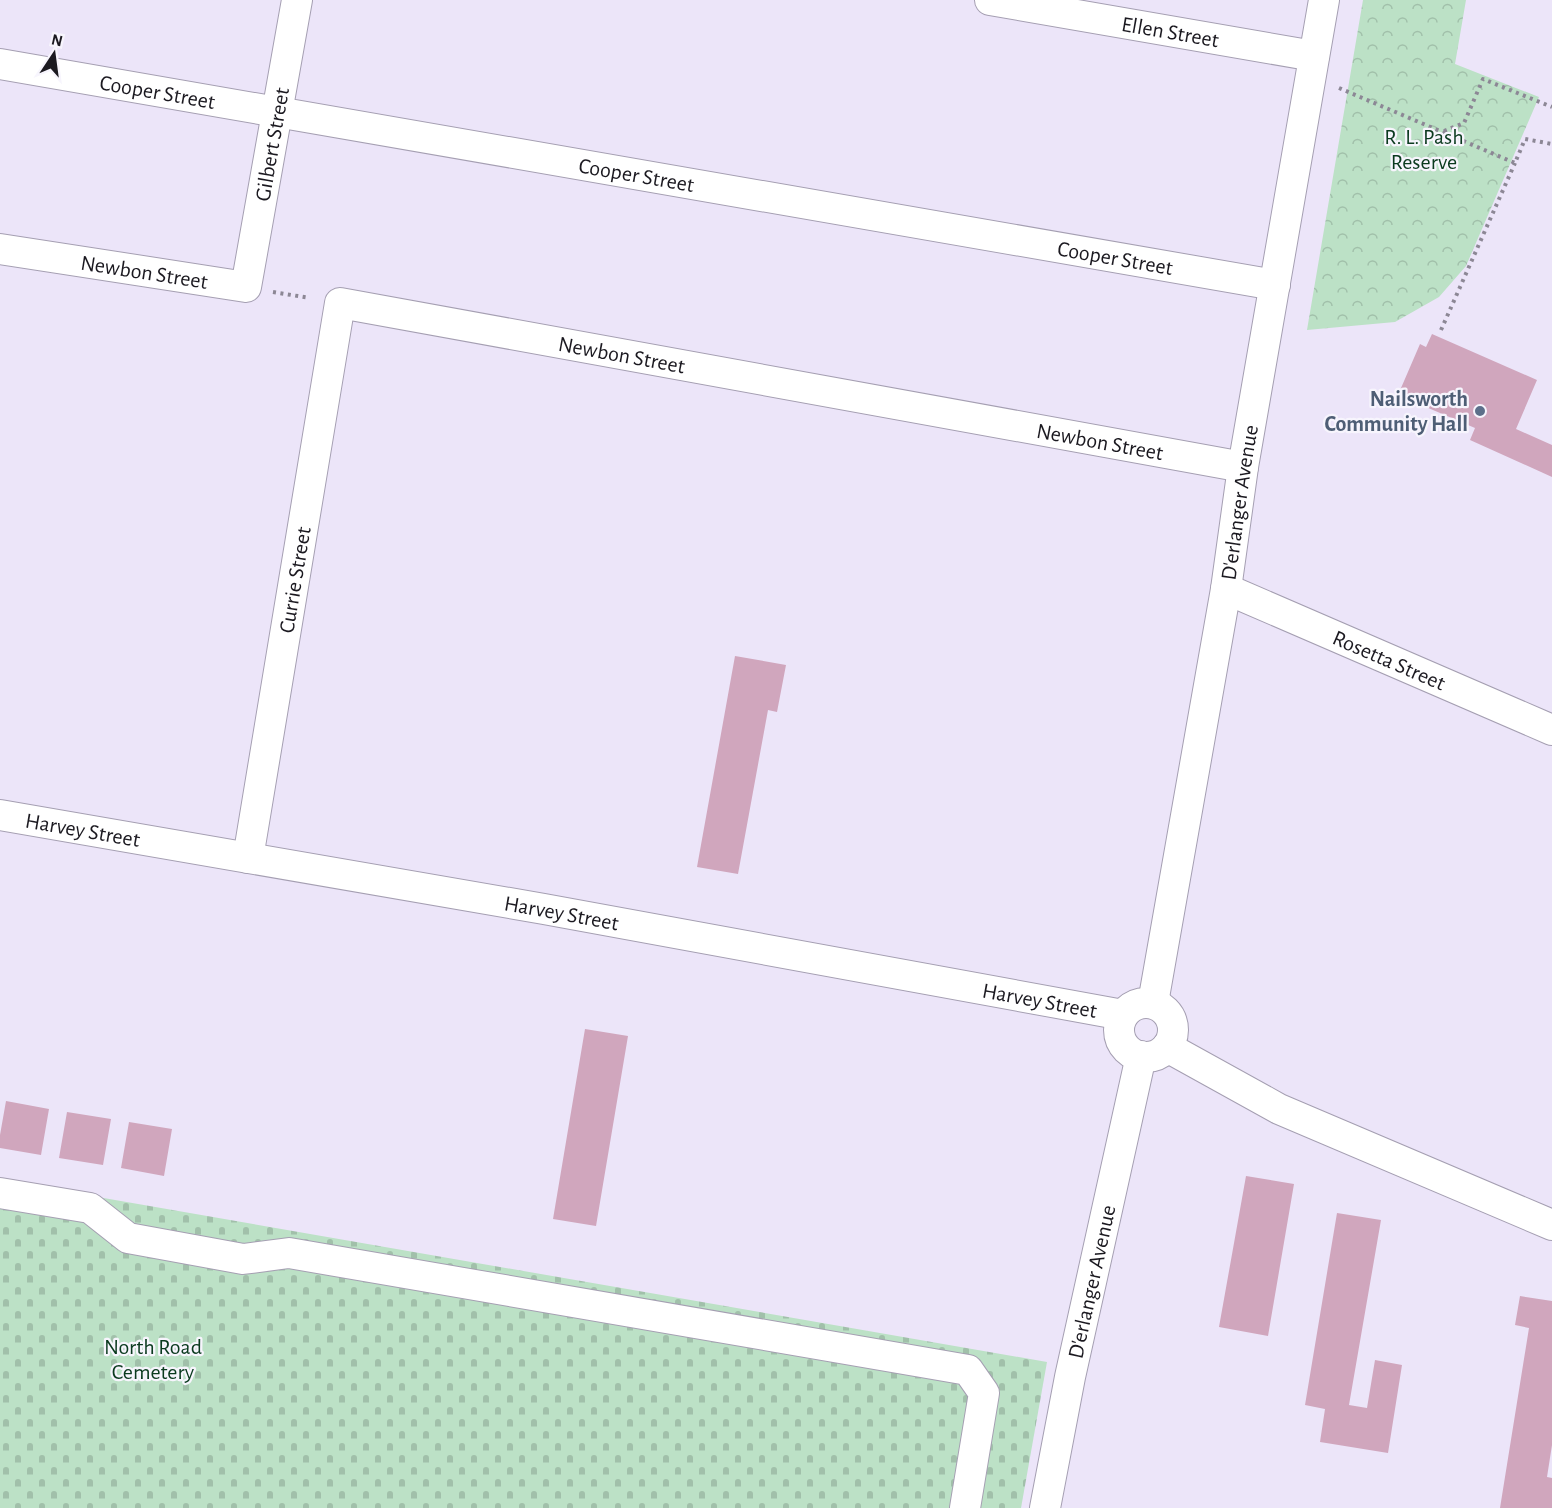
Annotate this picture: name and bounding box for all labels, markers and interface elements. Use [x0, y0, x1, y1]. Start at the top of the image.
street label: Ellen Street [1120, 13, 1221, 51]
north arrow [24, 24, 84, 84]
text: N [50, 31, 64, 49]
street label: Cooper Street [98, 72, 217, 113]
street label: Gilbert Street [251, 86, 293, 203]
park label: R. L. Pash Reserve [1384, 126, 1464, 173]
street label: Cooper Street [577, 155, 696, 196]
street label: Cooper Street [1056, 238, 1175, 279]
street label: Newbon Street [79, 252, 209, 293]
street label: Newbon Street [557, 333, 687, 377]
place label: Nailsworth Community Hall [1324, 388, 1468, 436]
marker: Nailsworth Community Hall [1473, 404, 1487, 418]
street label: Newbon Street [1035, 420, 1165, 464]
street label: D'erlanger Avenue [1217, 423, 1262, 581]
street label: Currie Street [275, 525, 315, 635]
street label: Rosetta Street [1329, 627, 1449, 695]
street label: Harvey Street [24, 810, 142, 851]
street label: Harvey Street [502, 892, 620, 934]
street label: Harvey Street [980, 979, 1099, 1022]
street label: D'erlanger Avenue [1064, 1203, 1120, 1361]
park label: North Road Cemetery [104, 1336, 202, 1383]

